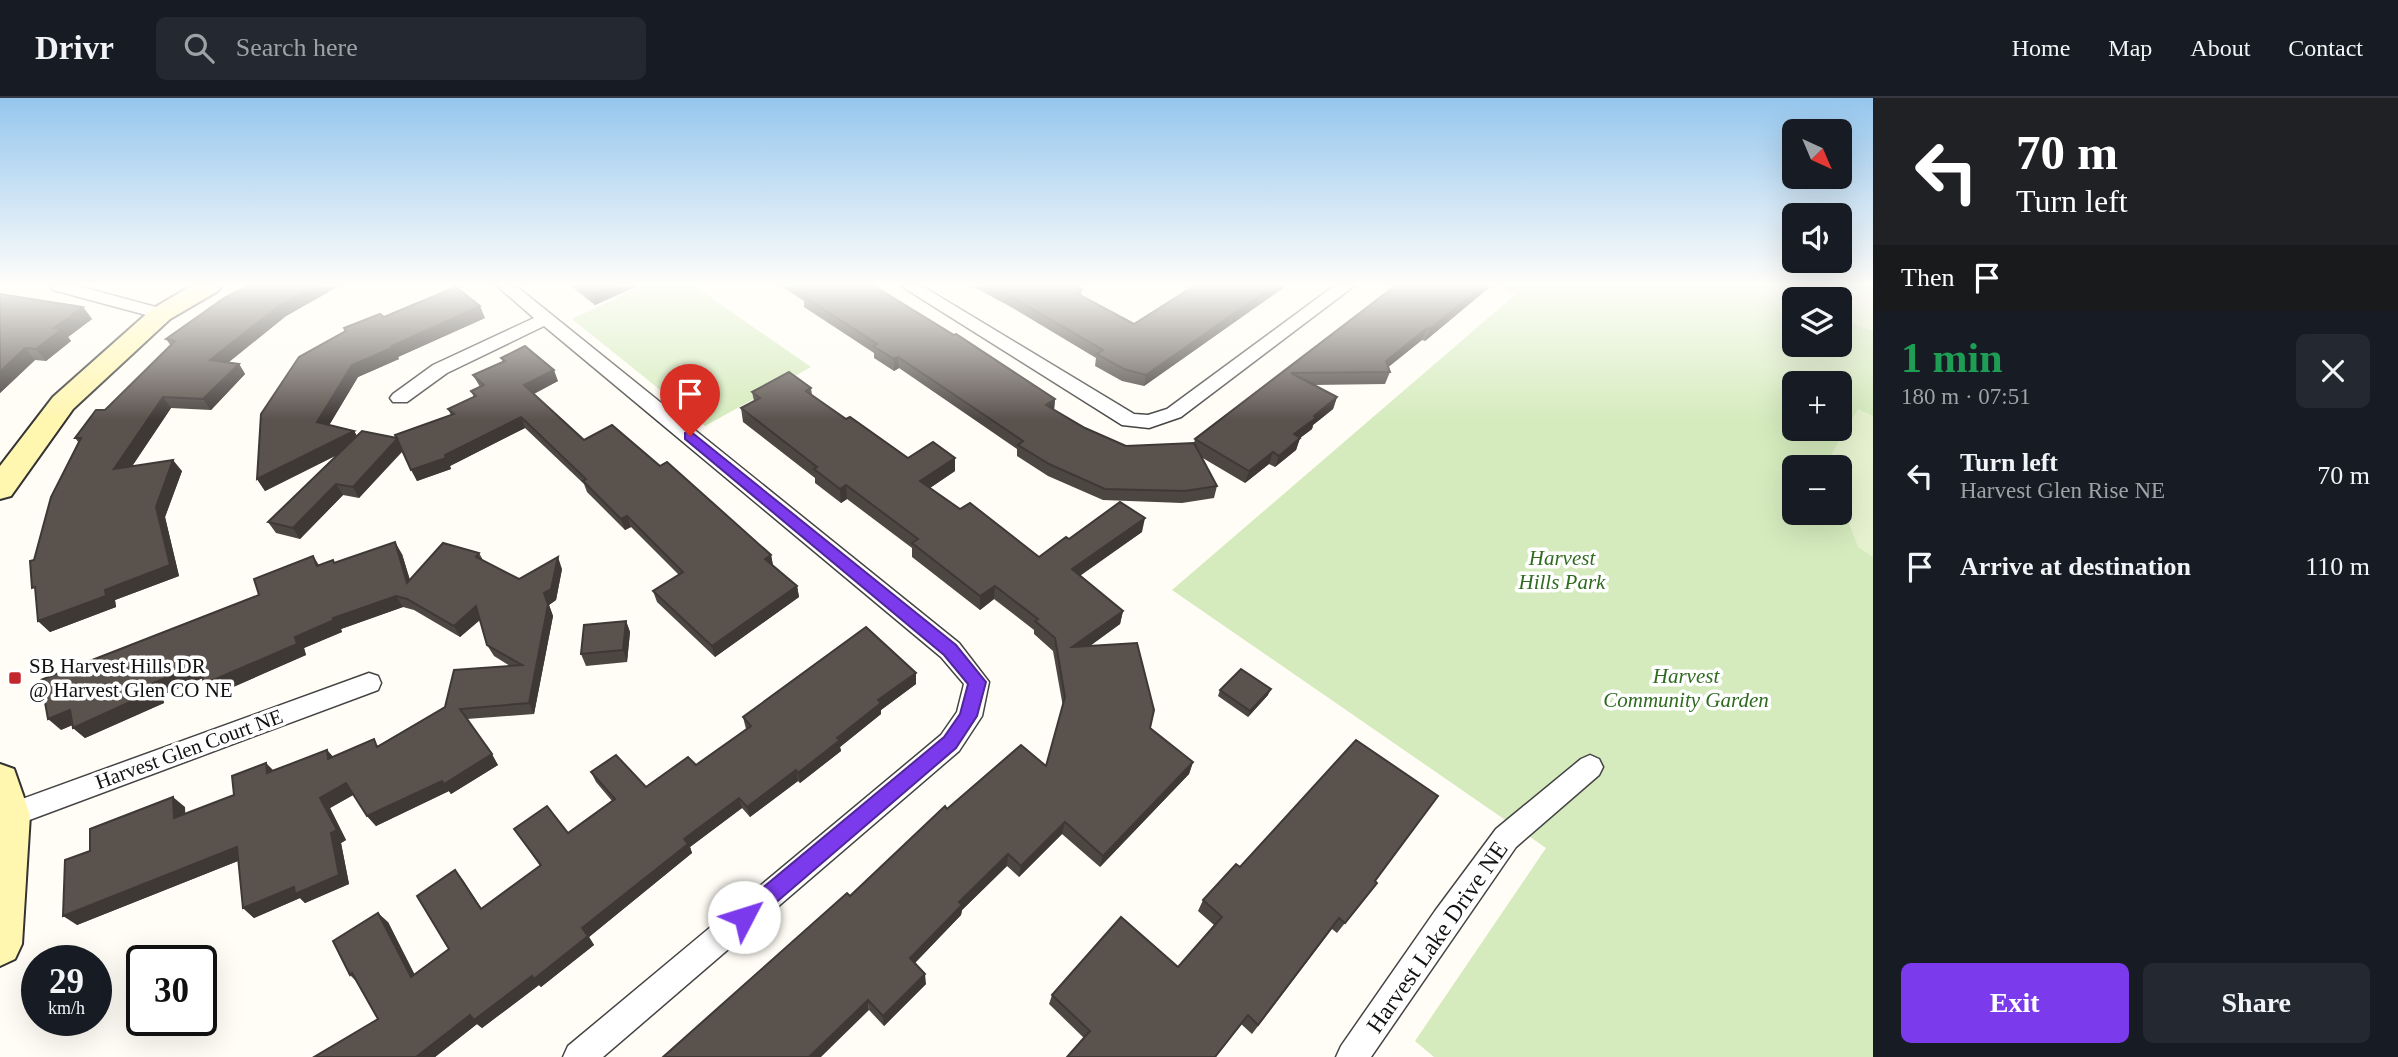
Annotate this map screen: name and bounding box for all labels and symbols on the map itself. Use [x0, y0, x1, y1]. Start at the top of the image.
north arrow [1782, 119, 1852, 189]
pin [660, 364, 720, 436]
park label: Harvest Hills Park [1518, 546, 1606, 594]
place label: SB Harvest Hills DR @ Harvest Glen CO NE [29, 654, 233, 702]
park label: Harvest Community Garden [1603, 664, 1769, 712]
marker: SB Harvest Hills DR @ Harvest Glen CO NE [7, 670, 23, 686]
street label: Harvest Glen Court NE [92, 704, 286, 794]
street label: Harvest Lake Drive NE [1361, 836, 1513, 1038]
position arrow [707, 880, 781, 954]
speed limit sign: 30 [126, 945, 217, 1036]

